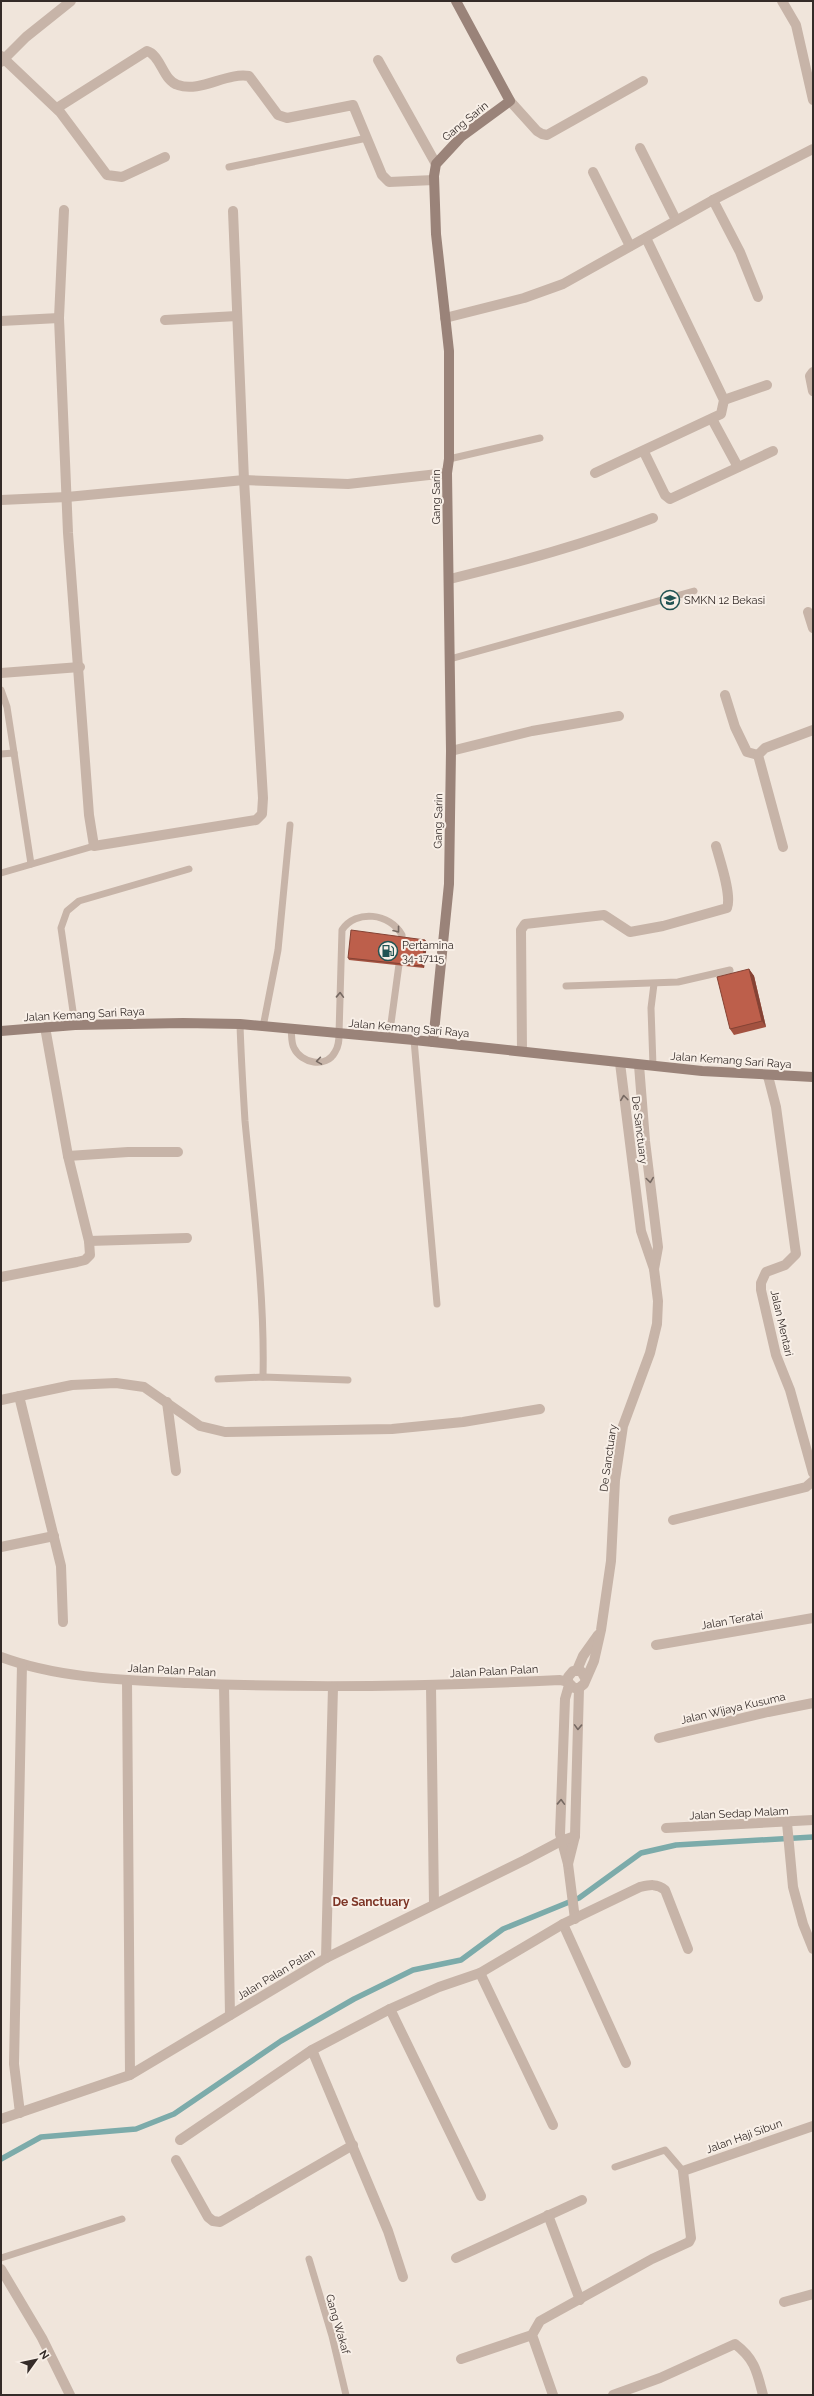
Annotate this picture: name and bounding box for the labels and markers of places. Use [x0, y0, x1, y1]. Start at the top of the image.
school or university icon: SMKN 12 Bekasi [659, 589, 681, 611]
place label: SMKN 12 Bekasi [684, 594, 765, 607]
place label: Pertamina 34-17115 [402, 939, 454, 965]
fuel station icon: Pertamina 34-17115 [377, 940, 399, 962]

